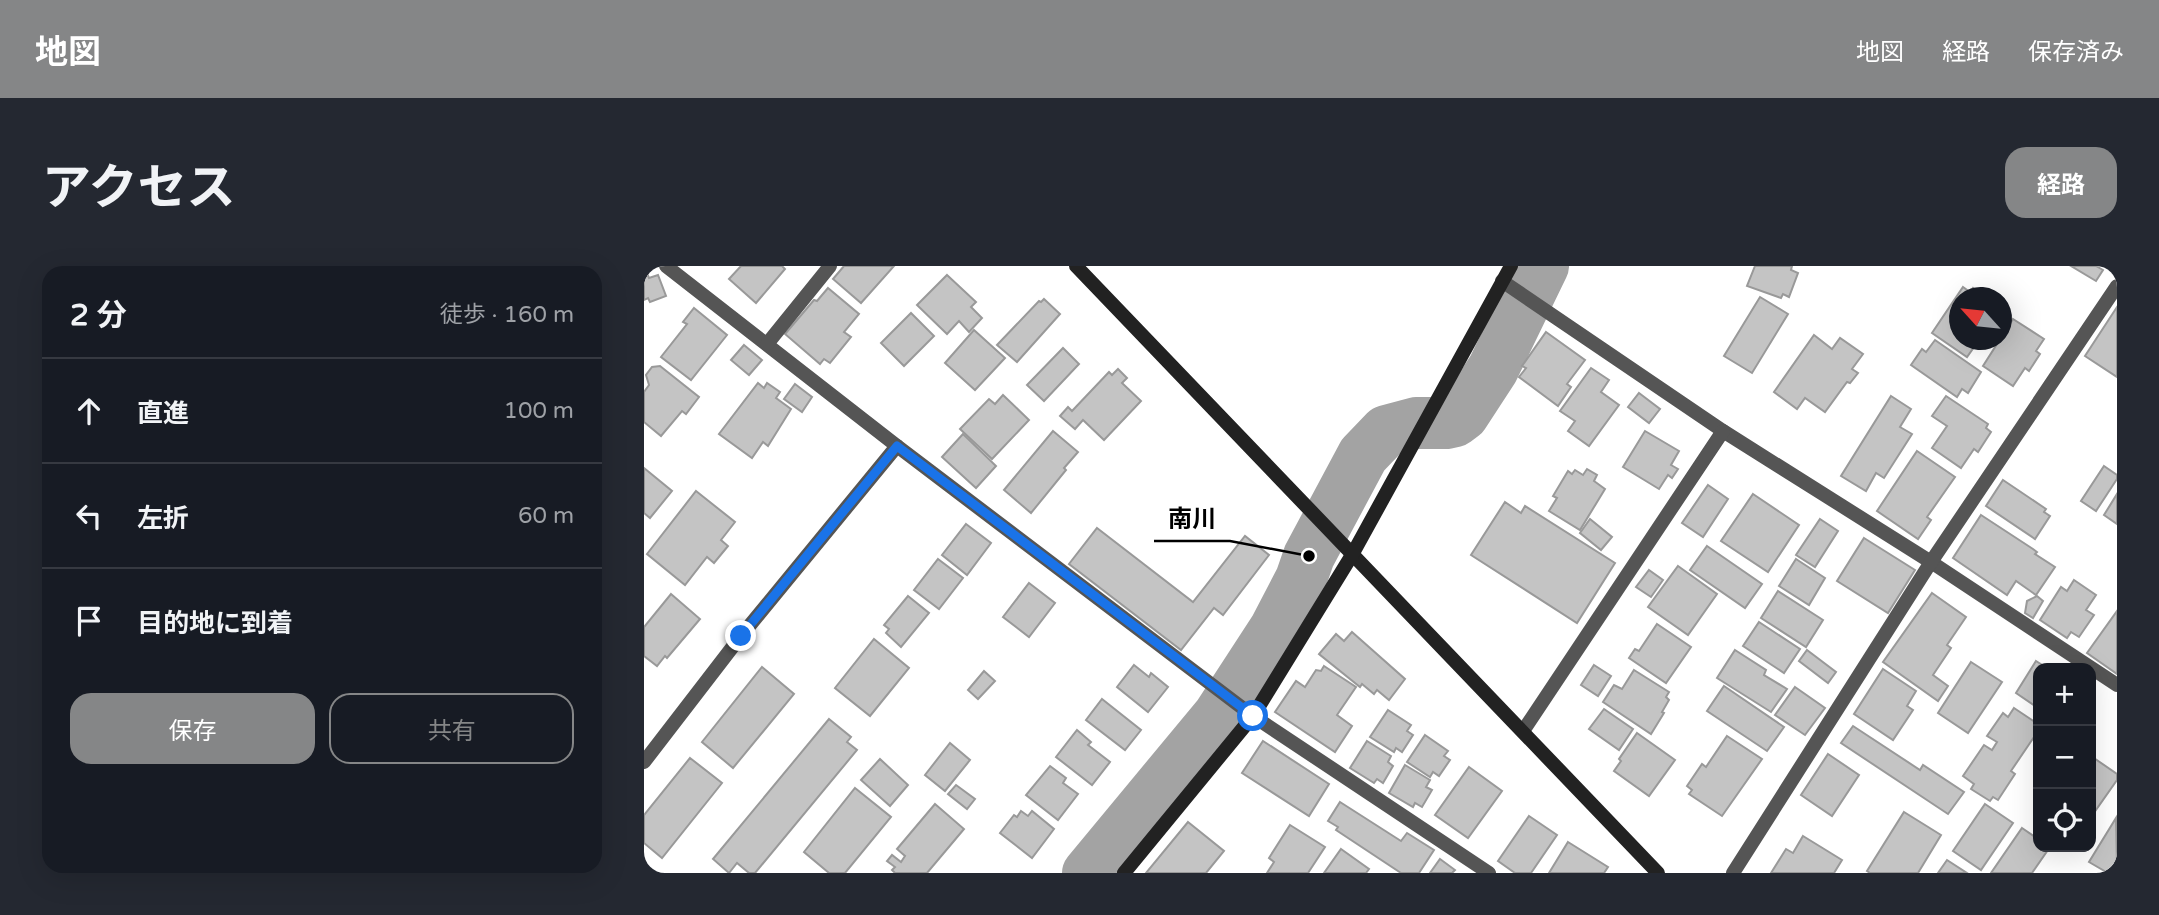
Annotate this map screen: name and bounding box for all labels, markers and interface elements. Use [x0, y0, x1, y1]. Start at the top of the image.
text: 地図 [35, 33, 101, 72]
text: 地図 [1856, 38, 1904, 67]
text: 経路 [1942, 38, 1990, 67]
text: 保存済み [2028, 38, 2124, 67]
button: 経路 [2005, 147, 2117, 218]
text: アクセス [42, 159, 236, 218]
north arrow [1949, 287, 2012, 350]
text: 2 分 [70, 297, 127, 334]
text: 徒歩 · 160 m [440, 301, 574, 329]
icon: ahead [70, 392, 108, 430]
text: 100 m [504, 397, 574, 425]
text: 直進 [137, 398, 189, 429]
callout: 南川 [1154, 496, 1230, 541]
icon: left [70, 497, 108, 535]
text: 60 m [518, 502, 574, 530]
text: 左折 [137, 503, 189, 534]
text: 南川 [1168, 505, 1216, 534]
icon: arrive [70, 602, 108, 640]
text: 目的地に到着 [137, 608, 293, 639]
route end [725, 620, 756, 651]
map controls [2033, 663, 2096, 852]
button: + [2033, 663, 2096, 726]
button: 保存 [70, 693, 315, 764]
button: 共有 [329, 693, 574, 764]
route start [1237, 700, 1268, 731]
button: − [2033, 726, 2096, 789]
button: locate [2033, 789, 2096, 852]

